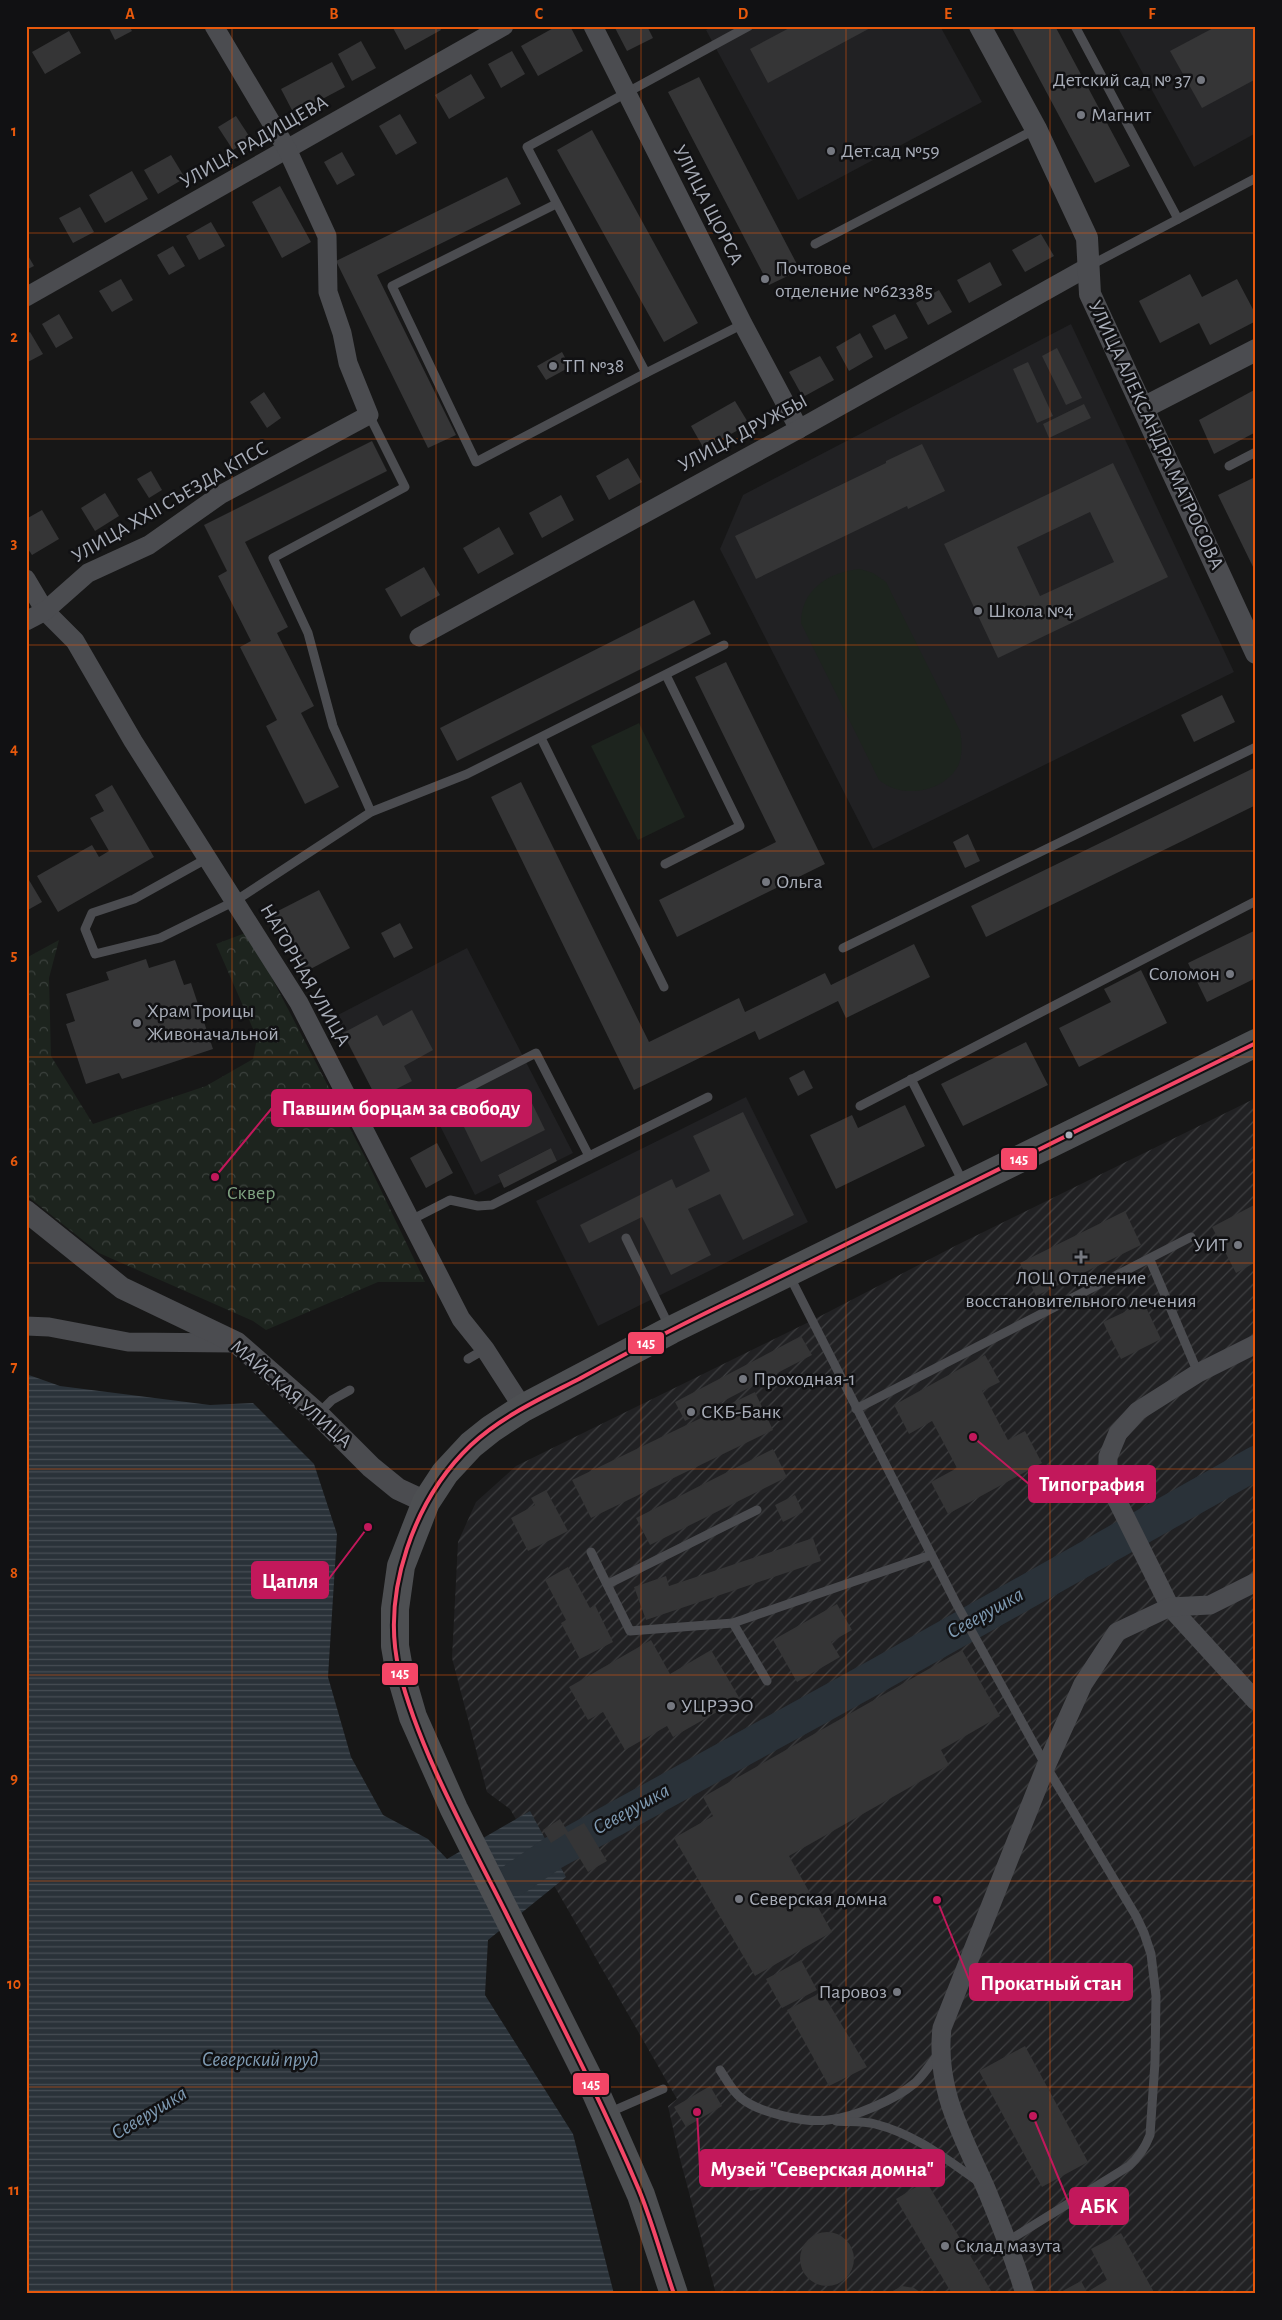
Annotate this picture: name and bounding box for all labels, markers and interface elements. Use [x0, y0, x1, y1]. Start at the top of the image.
text: A [125, 6, 135, 22]
text: B [329, 6, 339, 22]
text: C [535, 6, 544, 22]
text: D [738, 6, 749, 22]
text: E [944, 6, 952, 22]
text: F [1148, 6, 1156, 22]
place label: Детский сад № 37 [1053, 70, 1191, 90]
marker: Детский сад № 37 [1195, 74, 1207, 86]
street label: УЛИЦА РАДИЩЕВА [177, 92, 331, 192]
place label: Магнит [1091, 105, 1152, 125]
marker: Магнит [1075, 109, 1087, 121]
text: 1 [11, 123, 17, 139]
place label: Дет.сад №59 [841, 141, 940, 161]
street label: УЛИЦА ЩОРСА [669, 142, 747, 268]
marker: Дет.сад №59 [825, 145, 837, 157]
place label: Почтовое отделение №623385 [775, 258, 933, 301]
marker: Почтовое отделение №623385 [759, 273, 771, 285]
street label: УЛИЦА АЛЕКСАНДРА МАТРОСОВА [1085, 297, 1227, 573]
text: 2 [10, 329, 18, 345]
place label: ТП №38 [563, 356, 624, 376]
marker: ТП №38 [547, 360, 559, 372]
street label: УЛИЦА ДРУЖБЫ [675, 391, 811, 475]
street label: УЛИЦА XXII СЪЕЗДА КПСС [69, 438, 271, 566]
text: 3 [11, 535, 18, 551]
place label: Школа №4 [988, 601, 1074, 621]
marker: Школа №4 [972, 605, 984, 617]
text: 4 [10, 741, 18, 757]
place label: Ольга [776, 872, 823, 892]
marker: Ольга [760, 876, 772, 888]
street label: НАГОРНАЯ УЛИЦА [256, 900, 354, 1050]
text: 5 [11, 947, 18, 963]
place label: Соломон [1148, 964, 1220, 984]
marker: Соломон [1224, 968, 1236, 980]
place label: Храм Троицы Живоначальной [147, 1001, 279, 1044]
marker: Храм Троицы Живоначальной [131, 1017, 143, 1029]
callout: Павшим борцам за свободу [272, 1090, 531, 1126]
text: Павшим борцам за свободу [282, 1098, 521, 1119]
unlabelled marker [1064, 1130, 1074, 1140]
line badge: 145 [1000, 1147, 1038, 1171]
text: 6 [10, 1153, 18, 1169]
text: 145 [1010, 1153, 1028, 1167]
park label: Сквер [227, 1183, 275, 1203]
place label: УИТ [1193, 1235, 1229, 1255]
marker: УИТ [1232, 1239, 1244, 1251]
marker: ЛОЦ Отделение восстановительного лечения [1074, 1250, 1088, 1264]
place label: ЛОЦ Отделение восстановительного лечения [965, 1268, 1197, 1311]
line badge: 145 [627, 1331, 665, 1355]
street label: МАЙСКАЯ УЛИЦА [227, 1336, 356, 1452]
text: 145 [637, 1337, 655, 1351]
text: 7 [11, 1359, 18, 1375]
place label: Проходная-1 [753, 1369, 856, 1389]
marker: Проходная-1 [737, 1373, 749, 1385]
place label: СКБ-Банк [701, 1402, 781, 1422]
marker: СКБ-Банк [685, 1406, 697, 1418]
callout: Типография [1029, 1466, 1155, 1502]
text: Типография [1039, 1474, 1145, 1495]
callout: Цапля [252, 1562, 328, 1598]
text: 8 [10, 1565, 18, 1581]
text: Цапля [262, 1571, 318, 1592]
water label: Северушка [943, 1583, 1027, 1643]
line badge: 145 [381, 1662, 419, 1686]
text: 145 [391, 1667, 409, 1681]
place label: УЦРЭЭО [681, 1696, 754, 1716]
marker: УЦРЭЭО [665, 1700, 677, 1712]
text: 9 [10, 1770, 18, 1786]
water label: Северушка [589, 1779, 673, 1839]
place label: Северская домна [749, 1889, 887, 1909]
marker: Северская домна [733, 1893, 745, 1905]
callout: Прокатный стан [970, 1964, 1132, 2000]
text: Прокатный стан [980, 1973, 1122, 1994]
text: 10 [7, 1976, 21, 1992]
place label: Паровоз [818, 1982, 887, 2002]
marker: Паровоз [891, 1986, 903, 1998]
water label: Северский пруд [202, 2049, 318, 2071]
line badge: 145 [572, 2072, 610, 2096]
text: 145 [582, 2078, 600, 2092]
water label: Северушка [108, 2082, 191, 2144]
callout: Музей "Северская домна" [700, 2150, 944, 2186]
text: Музей "Северская домна" [710, 2159, 934, 2180]
text: 11 [8, 2182, 20, 2198]
callout: АБК [1070, 2188, 1128, 2224]
text: АБК [1080, 2196, 1118, 2217]
place label: Склад мазута [955, 2236, 1061, 2256]
marker: Склад мазута [939, 2240, 951, 2252]

